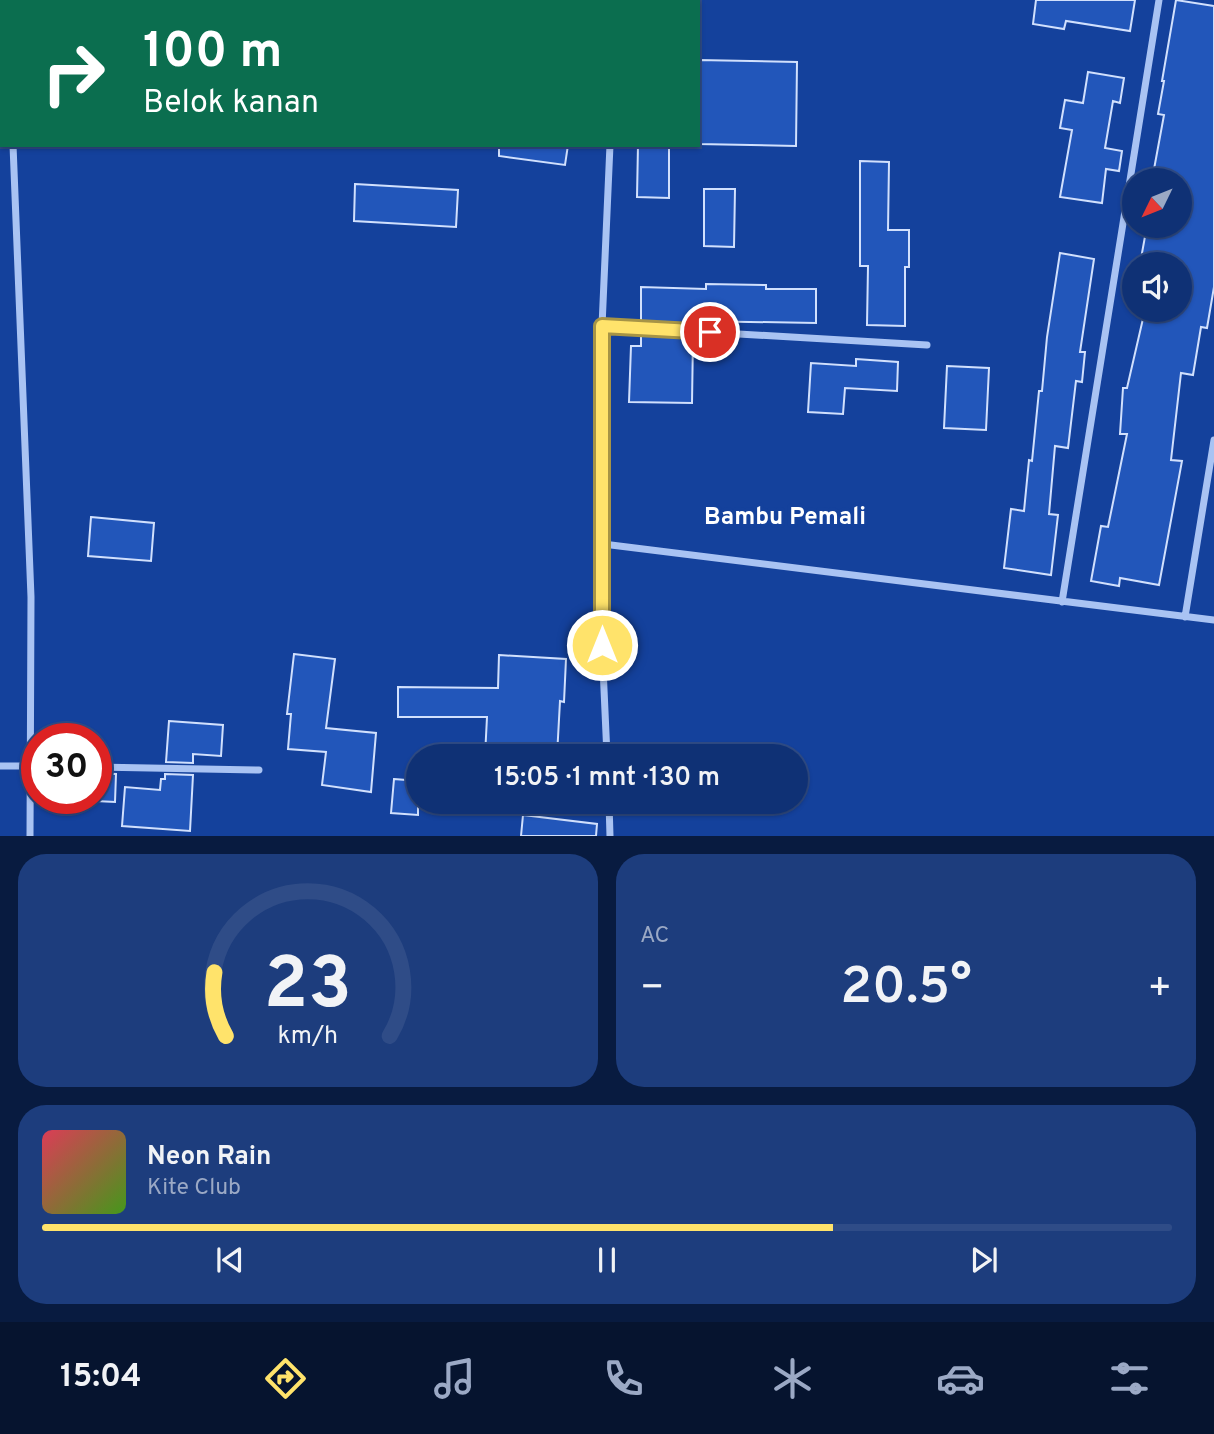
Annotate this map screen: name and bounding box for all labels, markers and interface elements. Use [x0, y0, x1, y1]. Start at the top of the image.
text: 100 m [143, 23, 282, 85]
icon: right [28, 28, 119, 119]
text: Belok kanan [143, 84, 319, 124]
north arrow [1122, 168, 1192, 238]
map controls [1122, 168, 1192, 322]
button: sound [1122, 252, 1192, 322]
pin [680, 302, 740, 362]
icon: arrive [691, 313, 729, 351]
district label: Bambu Pemali [704, 503, 866, 533]
position arrow [565, 608, 639, 682]
speed limit sign: 30 [21, 723, 112, 814]
text: 15:05 · 1 mnt · 130 m [494, 762, 720, 795]
text: AC [640, 922, 669, 951]
text: 23 [264, 943, 352, 1035]
text: 20.5° [840, 956, 972, 1022]
text: − [640, 965, 665, 1014]
text: + [1147, 965, 1172, 1014]
text: km/h [278, 1021, 338, 1053]
text: Neon Rain [147, 1141, 272, 1174]
text: Kite Club [147, 1174, 241, 1203]
icon: previous [211, 1241, 249, 1279]
icon: pause [588, 1241, 626, 1279]
icon: next [965, 1241, 1003, 1279]
icon: directions [261, 1354, 310, 1403]
icon: music [430, 1354, 479, 1403]
icon: phone [599, 1354, 648, 1403]
icon: climate [768, 1354, 817, 1403]
icon: car [936, 1354, 985, 1403]
icon: filters [1105, 1354, 1154, 1403]
text: 15:04 [60, 1358, 142, 1398]

